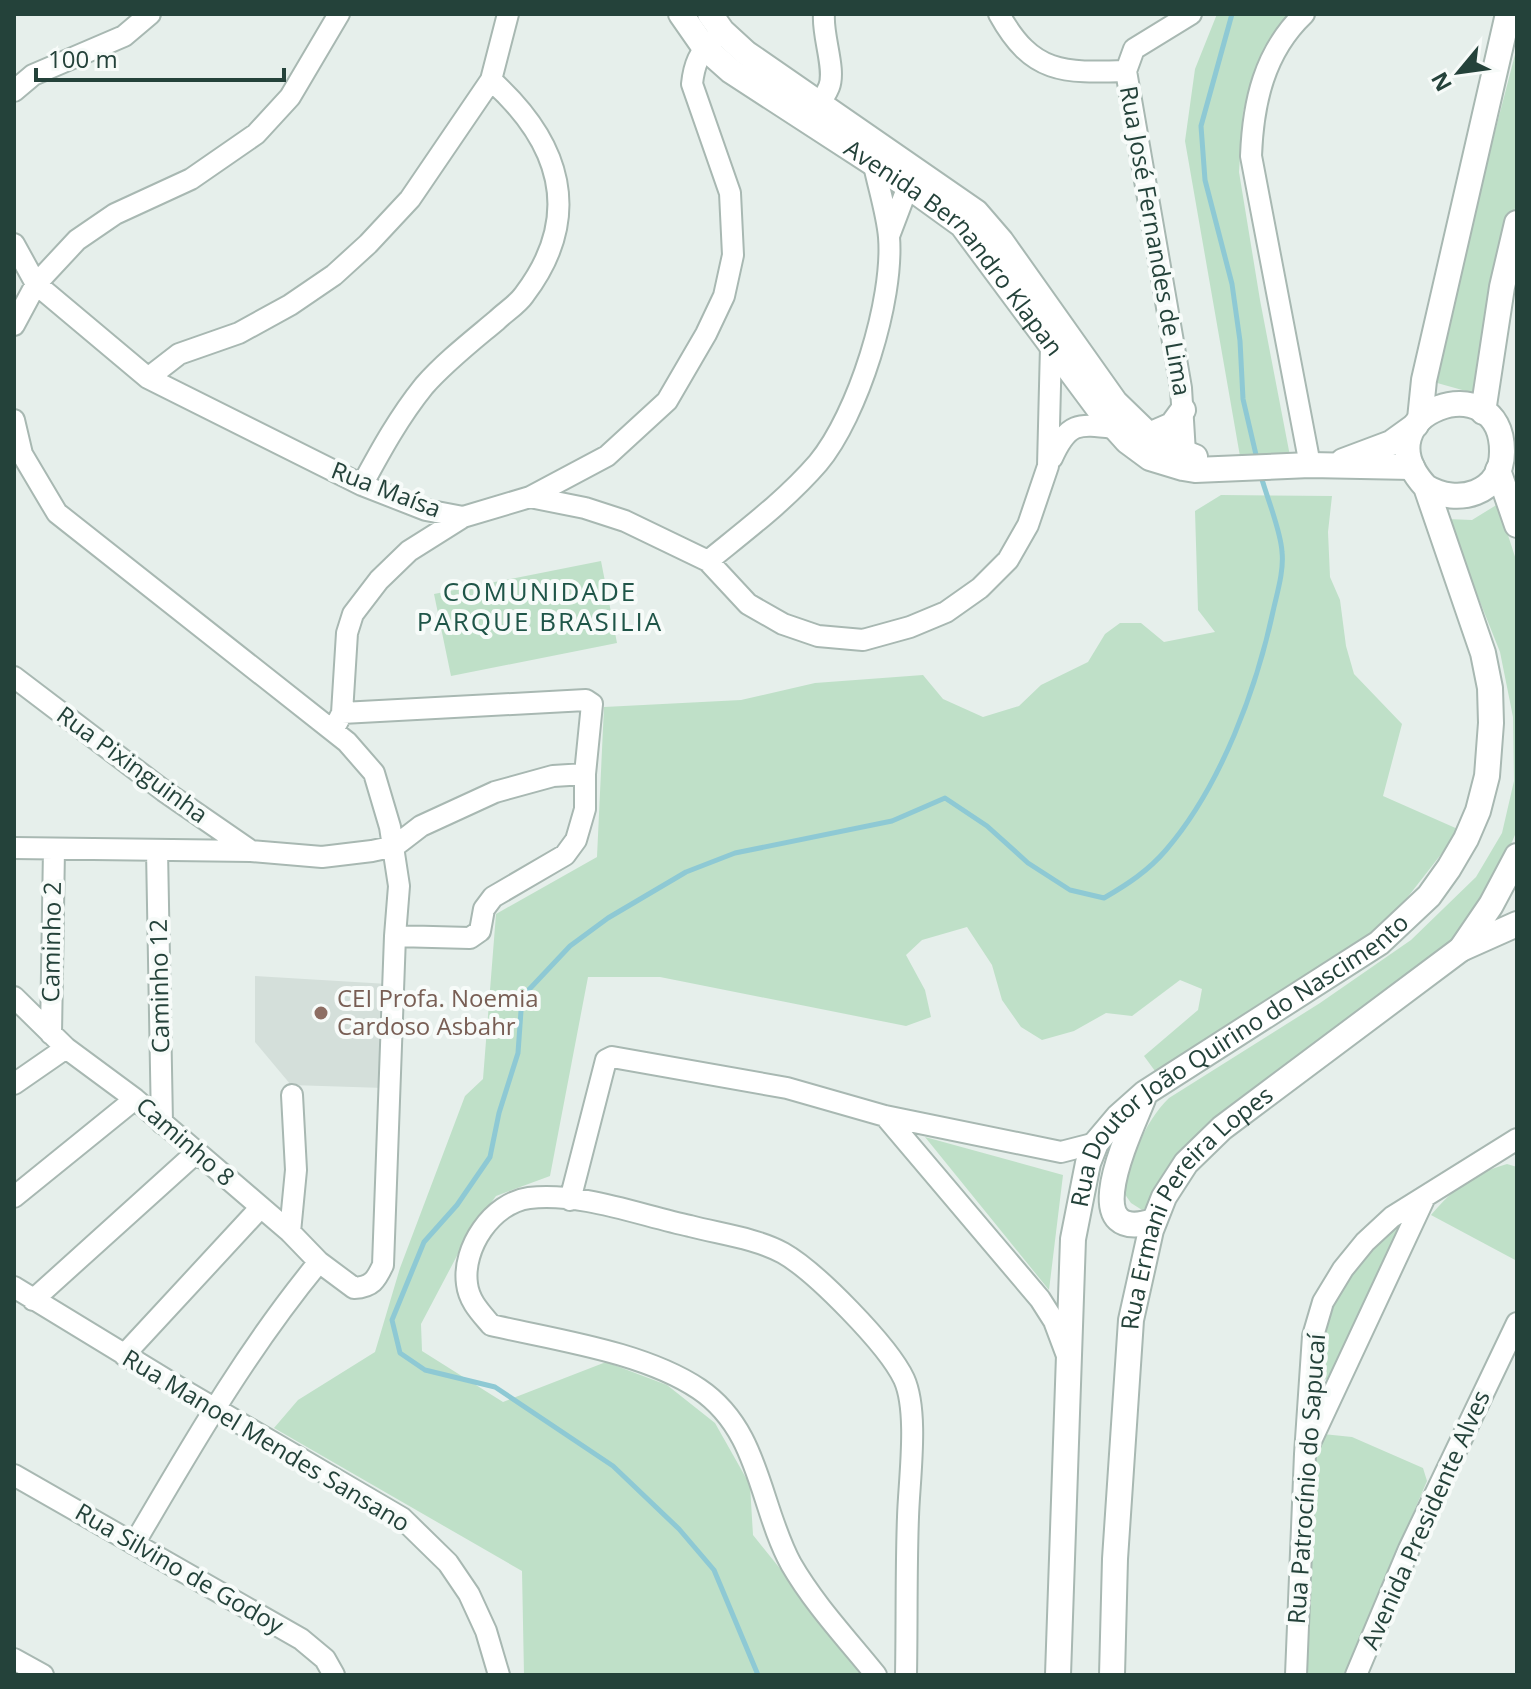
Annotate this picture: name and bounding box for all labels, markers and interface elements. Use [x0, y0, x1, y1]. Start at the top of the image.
scale bar [36, 32, 284, 82]
north arrow [1419, 32, 1499, 112]
text: 100 m [48, 42, 118, 75]
text: N [1423, 67, 1458, 97]
street label: Rua José Fernandes de Lima [1113, 83, 1200, 398]
street label: Avenida Bernandro Klapan [839, 131, 1072, 362]
street label: Rua Maísa [327, 453, 446, 525]
district label: COMUNIDADE PARQUE BRASILIA [417, 573, 663, 639]
street label: Rua Pixinguinha [51, 698, 215, 830]
street label: Caminho 2 [33, 881, 68, 1003]
street label: Rua Doutor João Quirino do Nascimento [1062, 906, 1415, 1210]
street label: Caminho 12 [141, 919, 176, 1053]
place label: CEI Profa. Noemia Cardoso Asbahr [337, 981, 539, 1042]
marker: CEI Profa. Noemia Cardoso Asbahr [312, 1004, 330, 1022]
street label: Rua Ermani Pereira Lopes [1112, 1078, 1279, 1331]
street label: Caminho 8 [130, 1089, 242, 1193]
street label: Rua Patrocínio do Sapucaí [1279, 1332, 1332, 1625]
street label: Rua Manoel Mendes Sansano [117, 1341, 417, 1539]
street label: Avenida Presidente Alves [1353, 1385, 1497, 1654]
street label: Rua Silvino de Godoy [70, 1495, 291, 1641]

